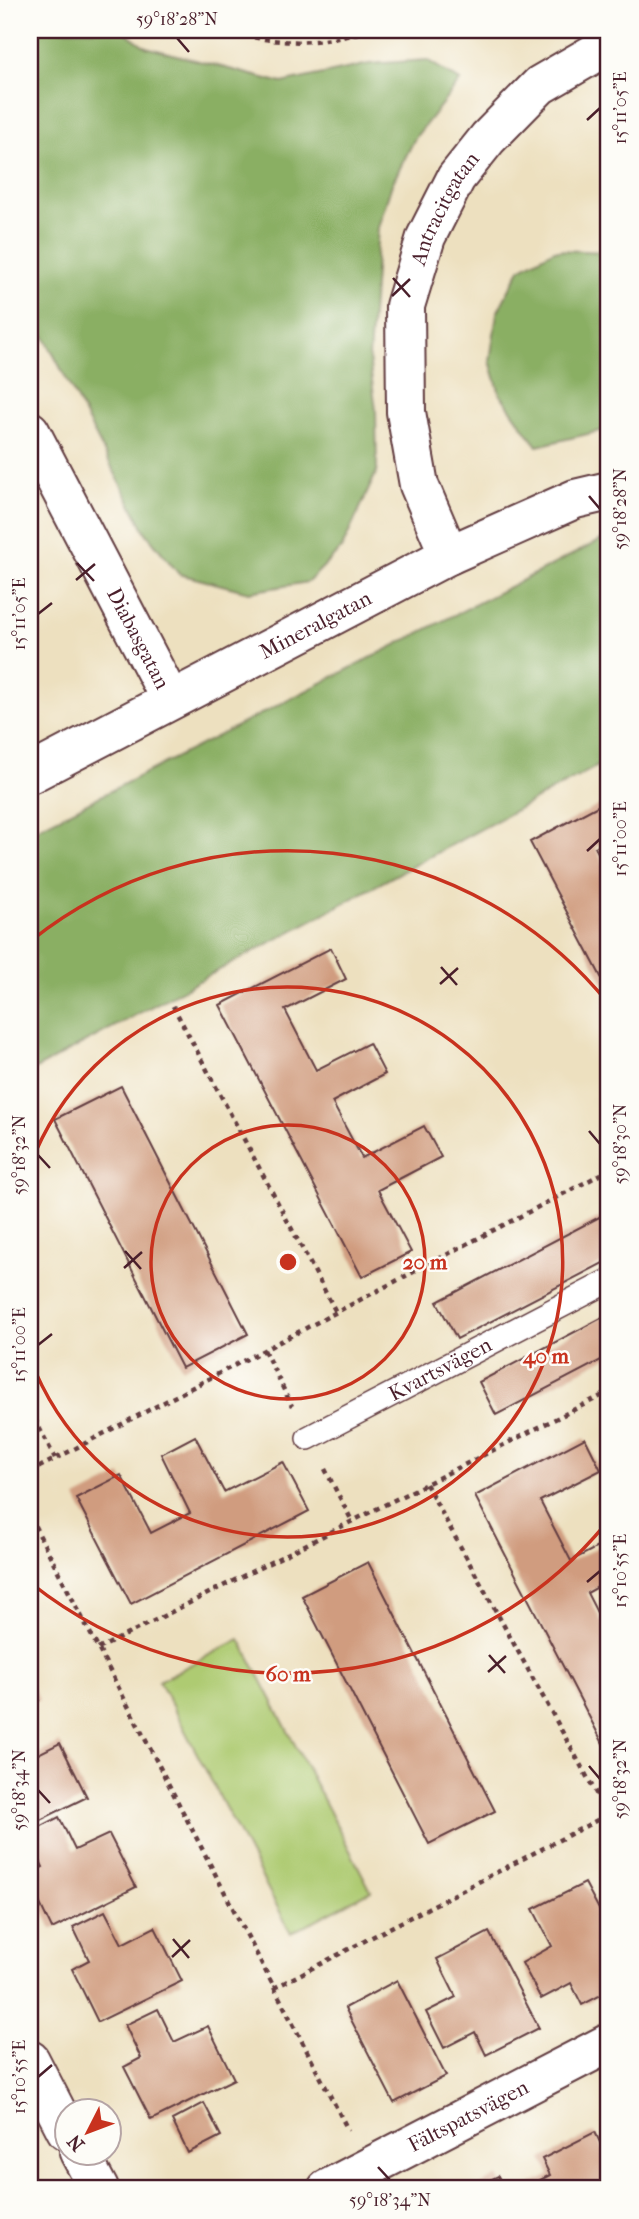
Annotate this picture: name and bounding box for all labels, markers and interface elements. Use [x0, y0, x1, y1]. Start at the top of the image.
text: 59°18'28"N [136, 9, 218, 30]
text: 15°11'05"E [610, 71, 631, 145]
street label: Antracitgatan [406, 147, 484, 269]
text: 59°18'28"N [610, 468, 631, 550]
text: 15°11'05"E [9, 577, 30, 651]
street label: Diabasgatan [102, 584, 175, 693]
street label: Mineralgatan [255, 586, 375, 664]
text: 15°11'00"E [610, 801, 631, 877]
text: 59°18'30"N [610, 1103, 631, 1185]
text: 59°18'32"N [9, 1114, 30, 1195]
centre of rings [276, 1250, 300, 1274]
text: 20 m [403, 1250, 448, 1274]
text: 15°11'00"E [9, 1307, 30, 1383]
street label: Kvartsvägen [385, 1332, 496, 1406]
text: 40 m [522, 1344, 570, 1369]
text: 15°10'55"E [610, 1534, 631, 1608]
text: 60 m [266, 1662, 311, 1686]
text: 59°18'32"N [610, 1738, 631, 1819]
text: 59°18'34"N [9, 1749, 30, 1831]
text: 15°10'55"E [9, 2040, 30, 2114]
street label: Fältspatsvägen [404, 2075, 532, 2157]
north arrow [52, 2096, 122, 2166]
text: N [63, 2130, 89, 2155]
text: 59°18'34"N [349, 2190, 431, 2211]

